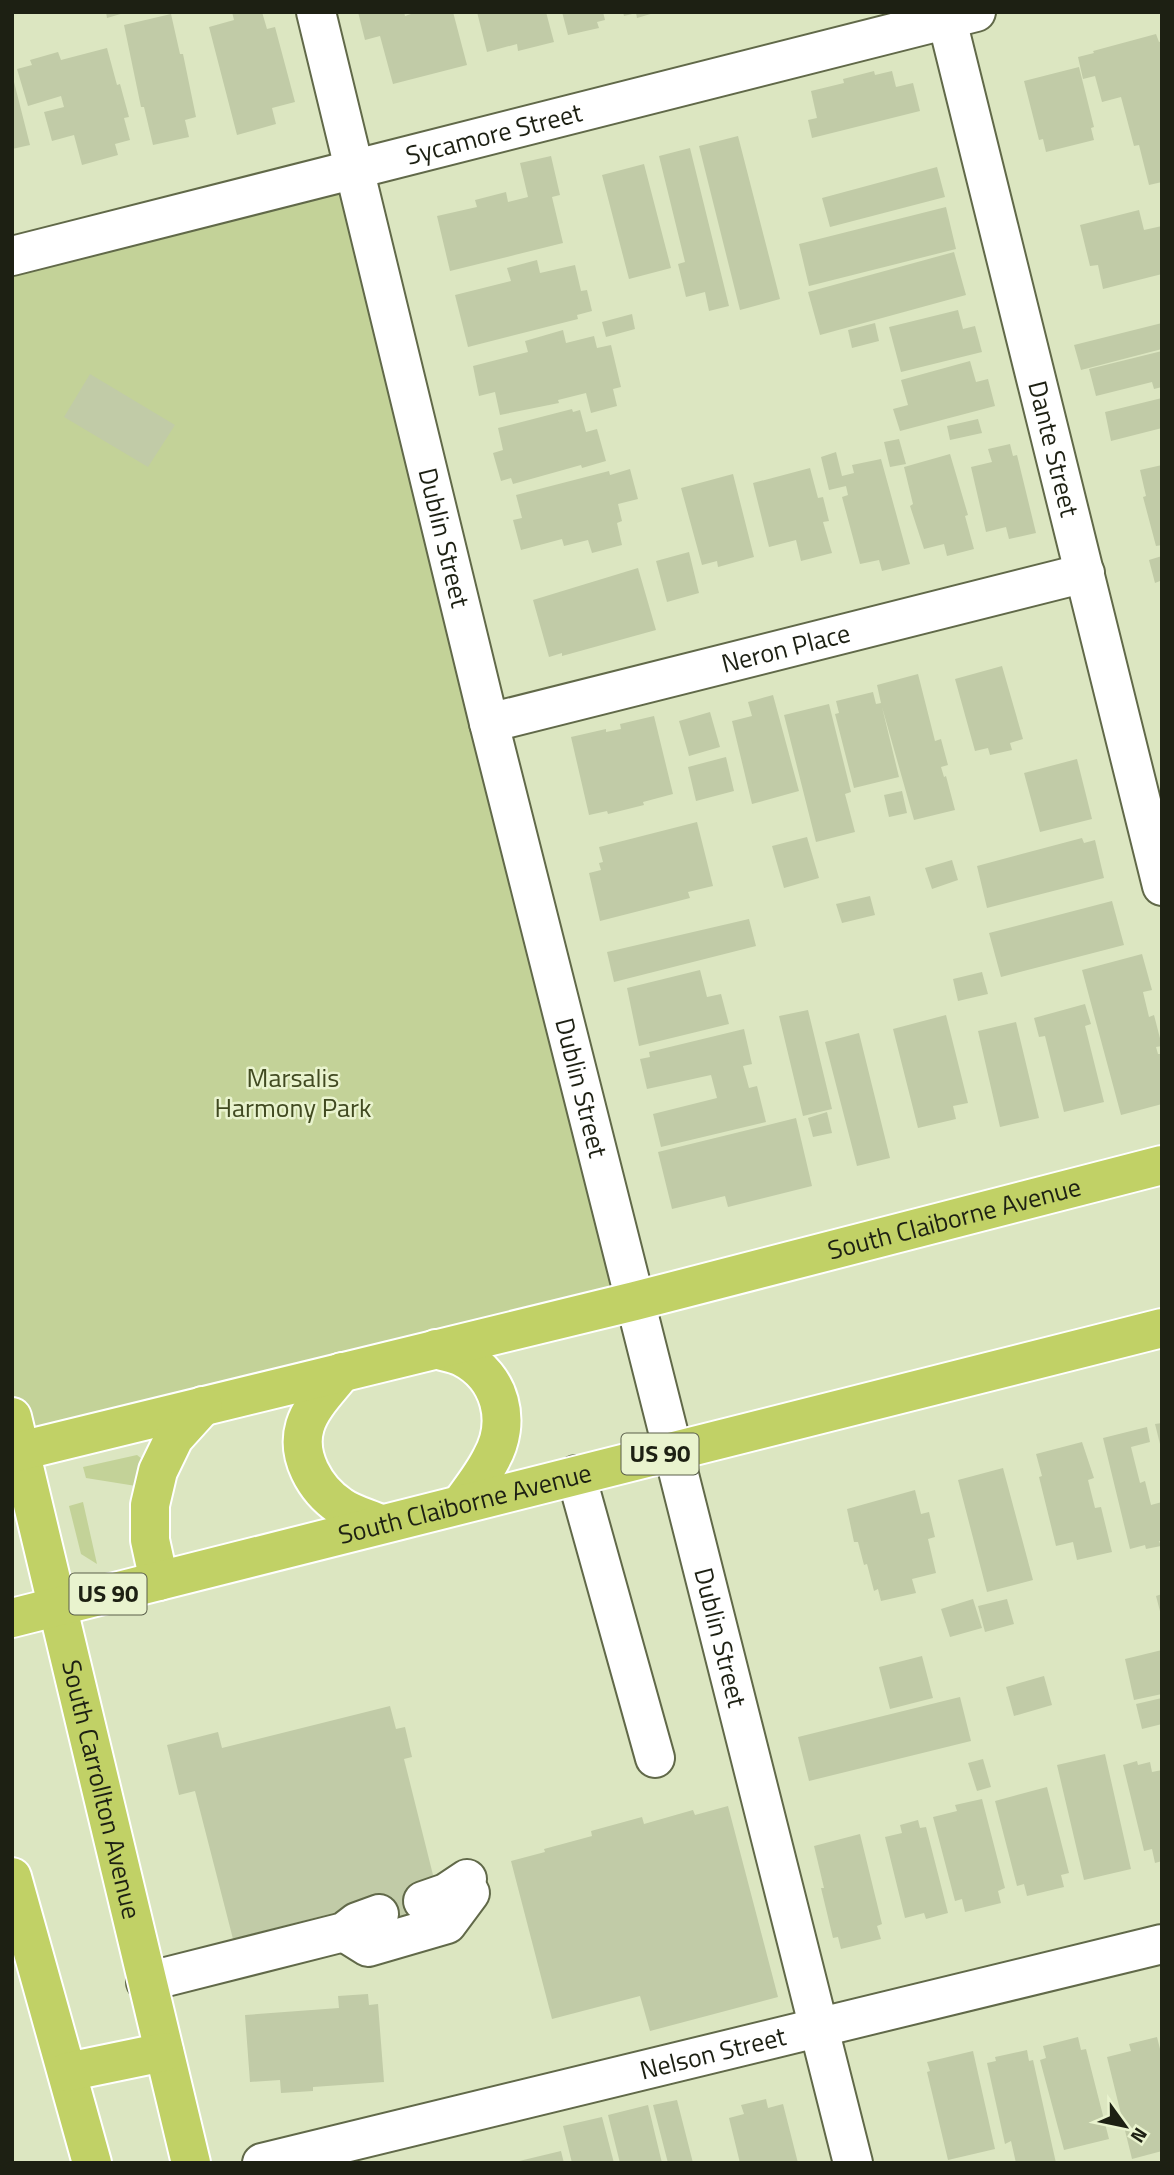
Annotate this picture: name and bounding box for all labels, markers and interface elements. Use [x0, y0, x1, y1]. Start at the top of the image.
street label: Sycamore Street [401, 92, 586, 175]
street label: Dante Street [1018, 377, 1090, 521]
street label: Dublin Street [409, 464, 480, 612]
street label: Neron Place [717, 613, 854, 683]
street label: Dublin Street [545, 1014, 618, 1162]
park label: Marsalis Harmony Park [215, 1058, 371, 1127]
street label: South Claiborne Avenue [823, 1167, 1085, 1269]
road number: US 90 [622, 1434, 698, 1474]
street label: South Claiborne Avenue [334, 1453, 596, 1554]
street label: Dublin Street [684, 1563, 757, 1711]
road number: US 90 [70, 1574, 146, 1614]
street label: South Carrollton Avenue [52, 1656, 152, 1923]
street label: Nelson Street [636, 2016, 790, 2089]
north arrow [1090, 2091, 1160, 2161]
text: N [1124, 2122, 1155, 2149]

